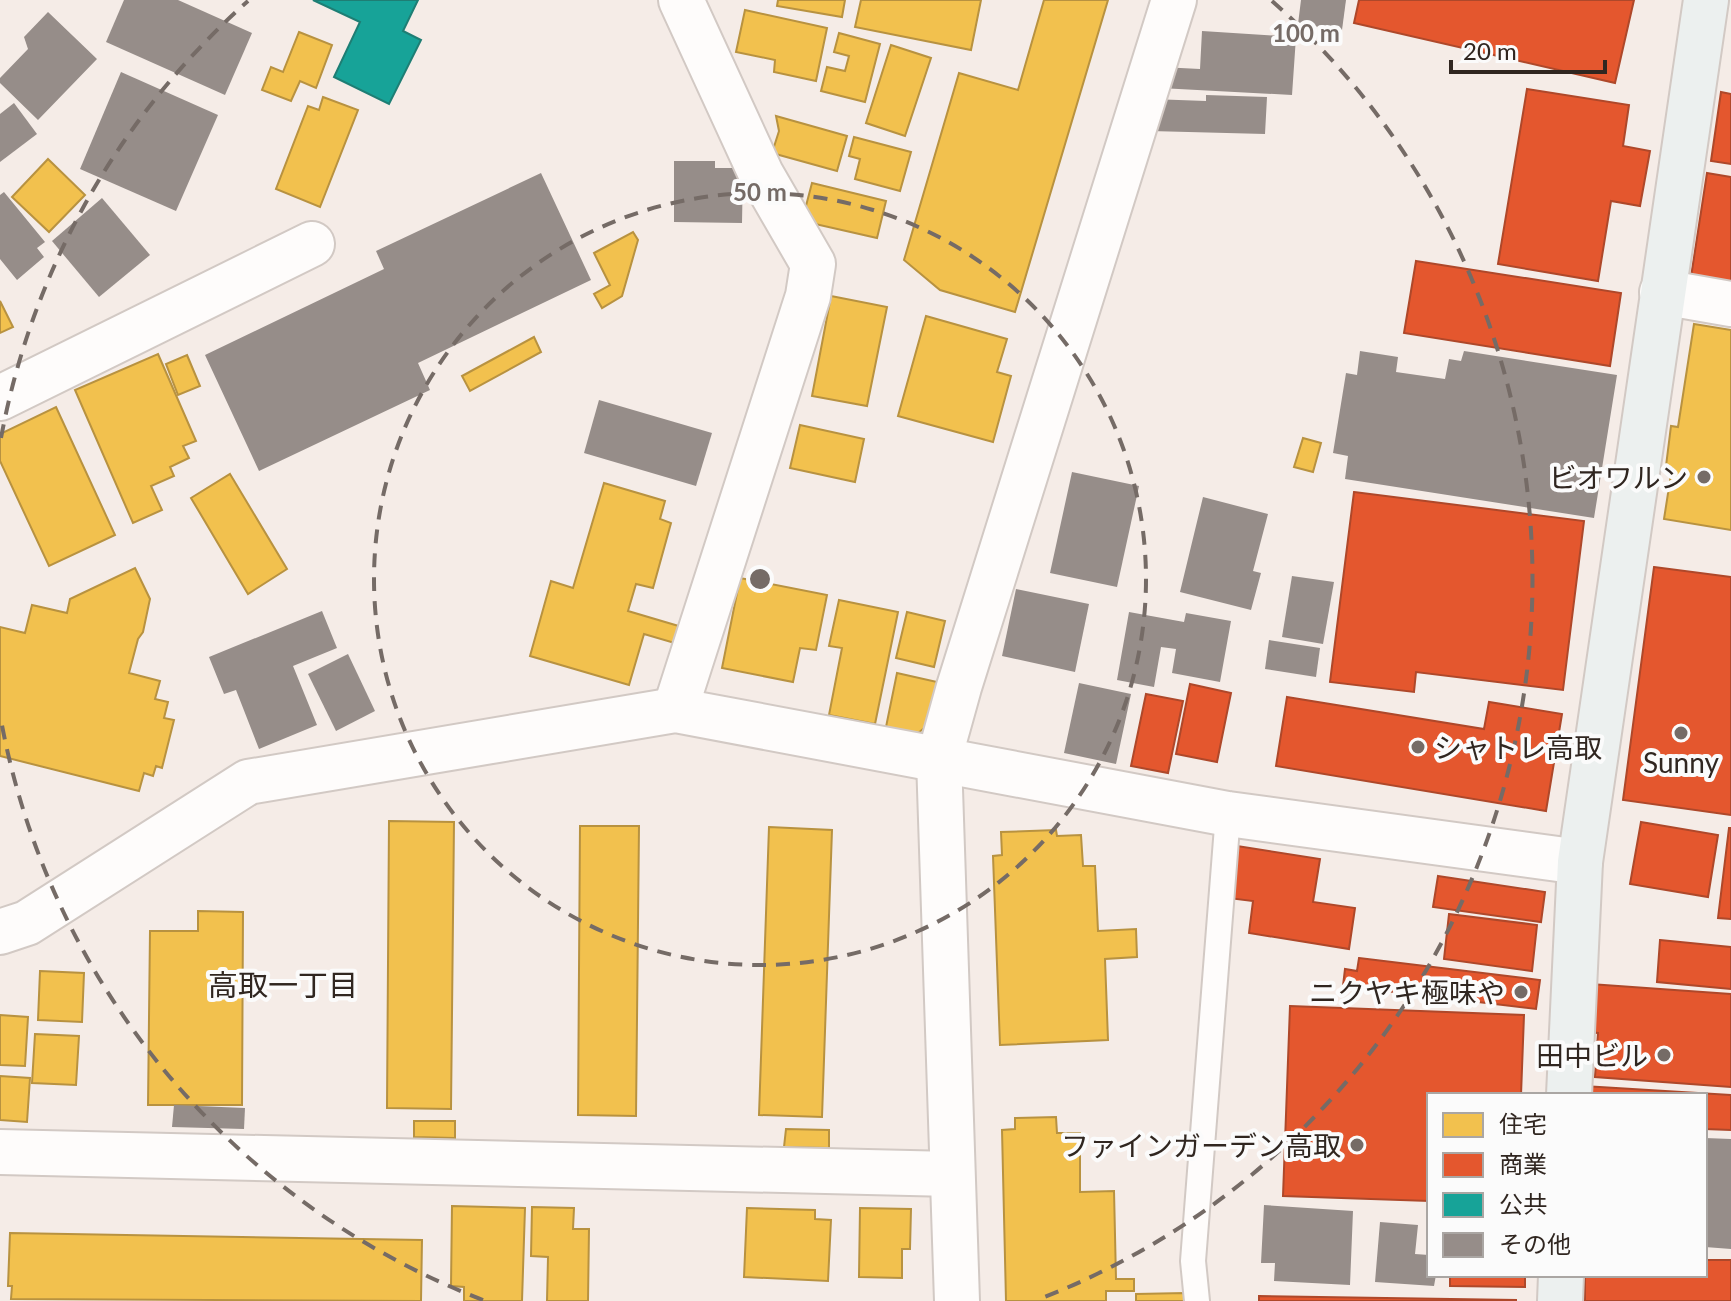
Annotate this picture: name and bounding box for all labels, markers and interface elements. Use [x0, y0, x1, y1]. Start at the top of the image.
text: 100 m [1272, 18, 1340, 47]
scale bar [1451, 24, 1605, 74]
text: 20 m [1463, 36, 1517, 65]
text: 50 m [733, 177, 787, 206]
place label: ビオワルン [1549, 460, 1688, 494]
marker: ビオワルン [1695, 468, 1713, 486]
centre of rings [746, 565, 774, 593]
marker: Sunny [1672, 724, 1690, 742]
place label: シャトレ高取 [1434, 730, 1602, 764]
marker: シャトレ高取 [1409, 738, 1427, 756]
place label: Sunny [1643, 745, 1719, 779]
district label: 高取一丁目 [208, 966, 358, 1002]
place label: ニクヤキ極味や [1309, 975, 1505, 1009]
marker: ニクヤキ極味や [1512, 983, 1530, 1001]
place label: 田中ビル [1536, 1038, 1648, 1072]
marker: 田中ビル [1655, 1046, 1673, 1064]
legend [1427, 1093, 1707, 1277]
text: 住宅 [1499, 1109, 1547, 1138]
place label: ファインガーデン高取 [1061, 1128, 1341, 1162]
marker: ファインガーデン高取 [1348, 1136, 1366, 1154]
text: 商業 [1499, 1149, 1547, 1178]
text: 公共 [1499, 1189, 1547, 1218]
text: その他 [1499, 1229, 1571, 1258]

